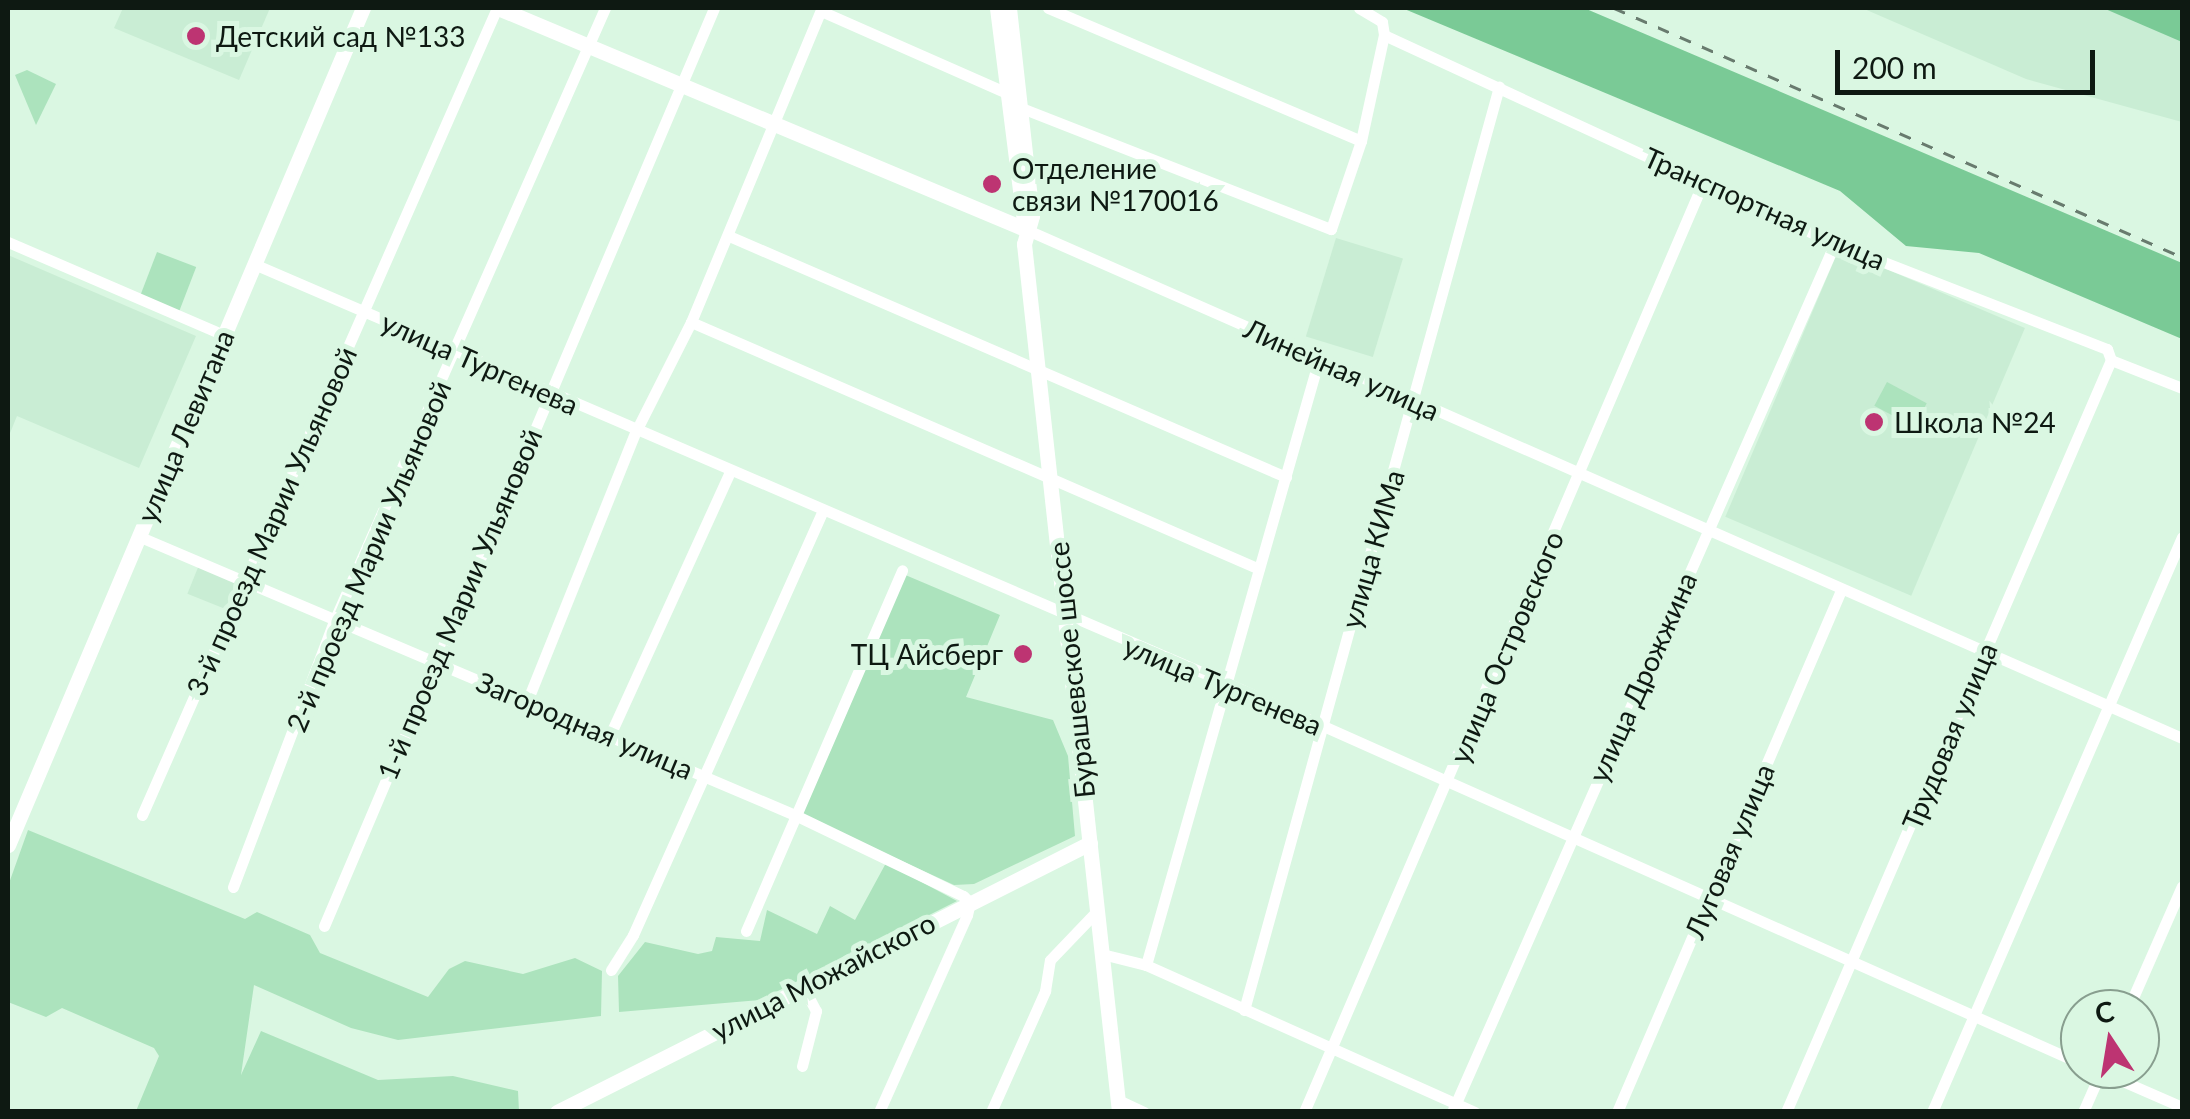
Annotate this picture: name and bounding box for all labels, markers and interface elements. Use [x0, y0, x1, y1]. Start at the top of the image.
place label: Детский сад №133 [216, 19, 465, 53]
marker: Детский сад №133 [185, 25, 207, 47]
scale bar [1840, 30, 2100, 92]
text: 200 m [1852, 49, 1937, 85]
street label: Транспортная улица [1639, 140, 1891, 276]
place label: Отделение связи №170016 [1012, 151, 1219, 217]
marker: Отделение связи №170016 [981, 173, 1003, 195]
street label: улица Тургенева [376, 305, 584, 421]
street label: Линейная улица [1239, 311, 1445, 427]
street label: улица Левитана [129, 325, 241, 527]
street label: 3-й проезд Марии Ульяновой [179, 341, 363, 701]
street label: 2-й проезд Марии Ульяновой [279, 375, 457, 737]
place label: Школа №24 [1894, 405, 2056, 439]
marker: Школа №24 [1863, 411, 1885, 433]
street label: 1-й проезд Марии Ульяновой [370, 423, 548, 785]
street label: улица КИМа [1333, 466, 1411, 632]
street label: улица Островского [1442, 526, 1570, 768]
street label: Бурашевское шоссе [1041, 540, 1101, 800]
street label: улица Дрожжина [1581, 567, 1703, 787]
street label: улица Тургенева [1119, 628, 1327, 742]
place label: ТЦ Айсберг [851, 637, 1003, 671]
street label: Трудовая улица [1894, 637, 2004, 835]
marker: ТЦ Айсберг [1012, 643, 1034, 665]
street label: Загородная улица [472, 664, 698, 786]
street label: Луговая улица [1677, 759, 1781, 943]
street label: улица Можайского [706, 905, 940, 1047]
north arrow [2060, 989, 2160, 1089]
text: С [2092, 993, 2117, 1030]

